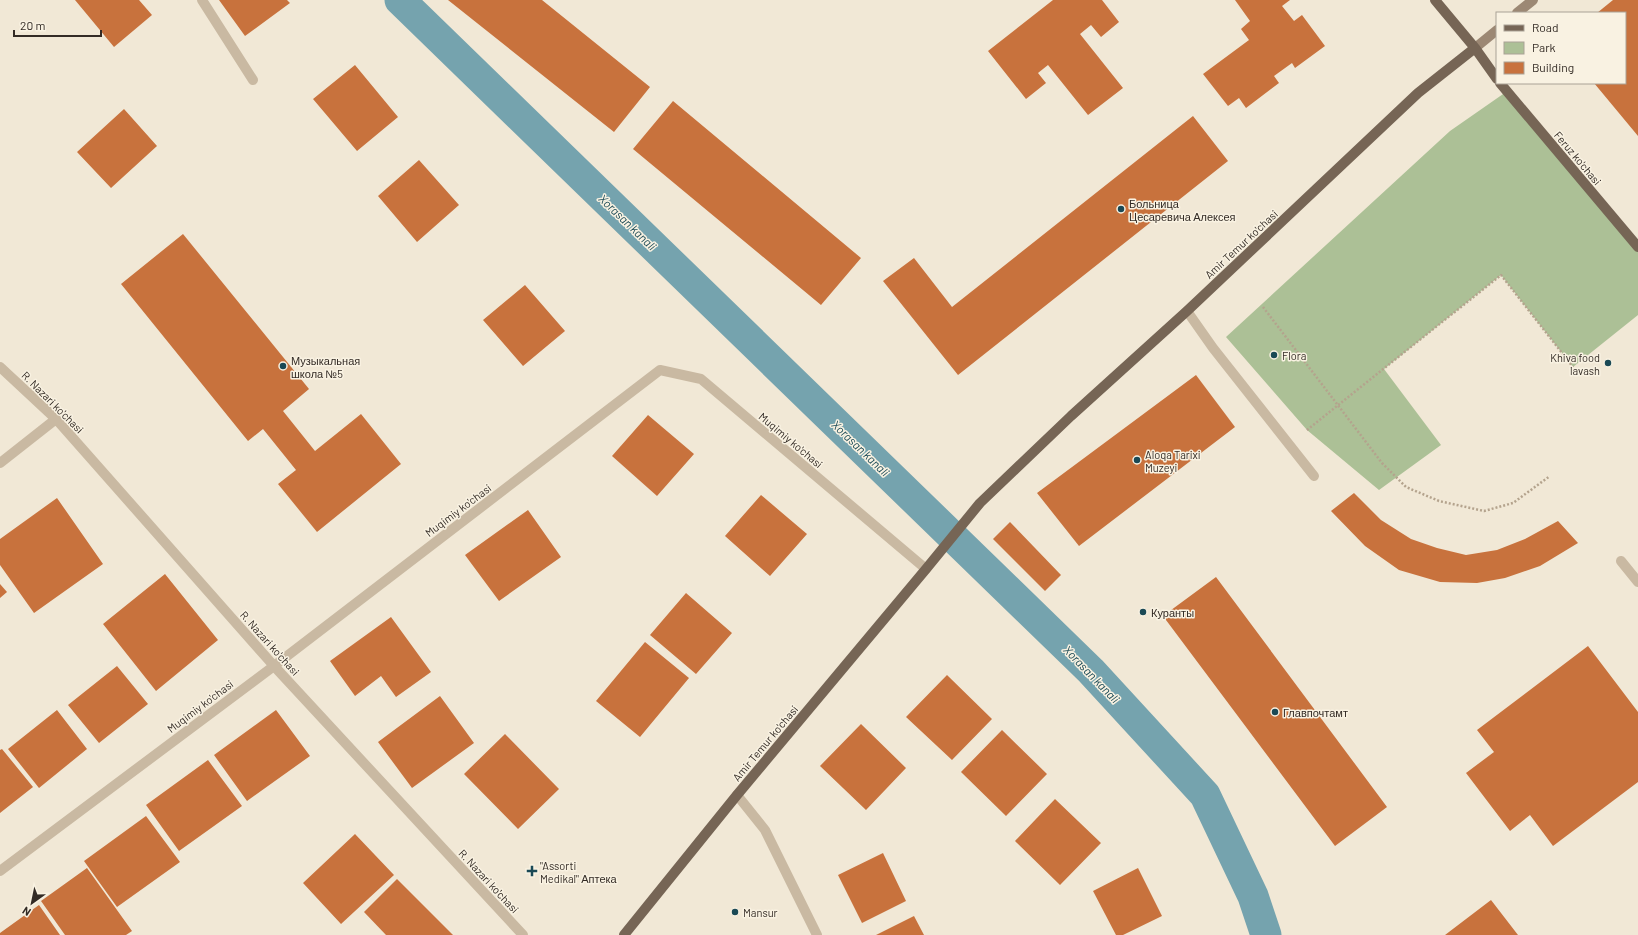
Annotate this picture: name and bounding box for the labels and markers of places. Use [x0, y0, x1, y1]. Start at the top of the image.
place label: Больница Цесаревича Алексея [1129, 197, 1236, 223]
marker: Больница Цесаревича Алексея [1116, 204, 1126, 214]
place label: Flora [1282, 349, 1306, 362]
marker: Flora [1269, 350, 1279, 360]
place label: Khiva food lavash [1550, 351, 1600, 377]
place label: Музыкальная школа №5 [291, 354, 360, 380]
marker: Khiva food lavash [1603, 358, 1613, 368]
marker: Музыкальная школа №5 [278, 361, 288, 371]
place label: Aloqa Tarixi Muzeyi [1145, 448, 1201, 474]
marker: Aloqa Tarixi Muzeyi [1132, 455, 1142, 465]
place label: Куранты [1151, 606, 1194, 619]
marker: Куранты [1138, 607, 1148, 617]
place label: Главпочтамт [1283, 706, 1348, 719]
marker: Главпочтамт [1270, 707, 1280, 717]
place label: "Assorti Medikal" Аптека [540, 859, 618, 885]
marker: "Assorti Medikal" Аптека [527, 866, 537, 876]
place label: Mansur [743, 906, 778, 919]
marker: Mansur [730, 907, 740, 917]

